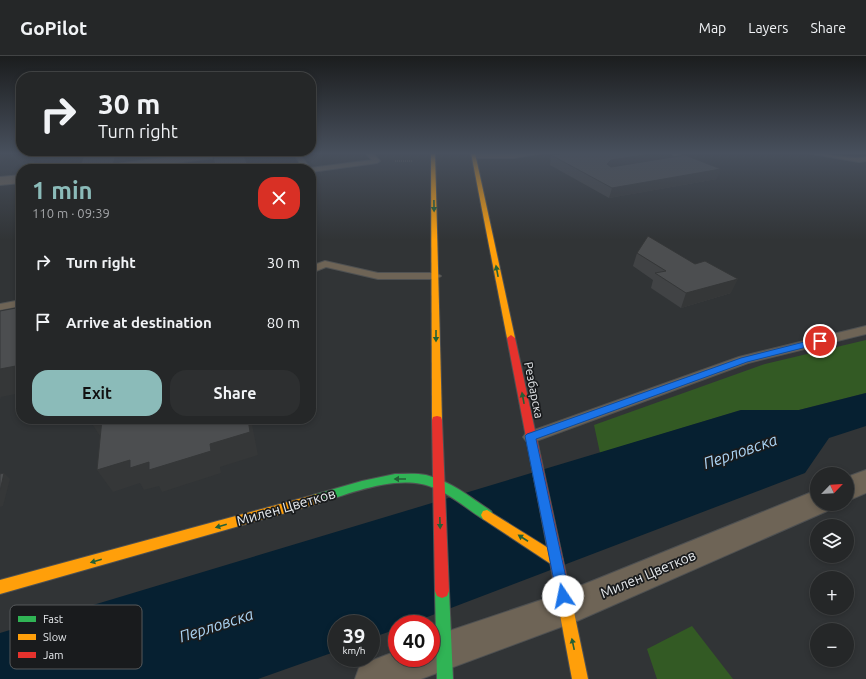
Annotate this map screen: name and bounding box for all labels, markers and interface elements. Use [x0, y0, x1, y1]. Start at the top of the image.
text: GoPilot [20, 17, 87, 39]
text: Map [699, 20, 726, 36]
text: Layers [748, 20, 788, 36]
text: Share [810, 20, 846, 36]
icon: right [32, 88, 84, 140]
text: 30 m [98, 88, 160, 119]
text: Turn right [98, 121, 178, 141]
text: 1 min [32, 177, 93, 204]
button: close [258, 177, 300, 219]
one-way arrow [431, 200, 437, 213]
text: 110 m · 09:39 [32, 206, 110, 220]
icon: right [32, 251, 54, 273]
text: Turn right [66, 254, 136, 271]
text: 30 m [267, 254, 300, 271]
one-way arrow [494, 265, 500, 277]
icon: arrive [32, 311, 54, 333]
text: Arrive at destination [66, 314, 212, 331]
text: 80 m [267, 314, 300, 331]
pin [803, 324, 837, 358]
one-way arrow [433, 330, 439, 343]
icon: arrive [809, 330, 831, 352]
street label: Резбарска [522, 361, 546, 419]
button: Exit [32, 370, 162, 416]
button: Share [170, 370, 300, 416]
one-way arrow [520, 392, 526, 404]
water label: Перловска [701, 430, 780, 472]
north arrow [810, 467, 854, 511]
map controls [810, 467, 854, 667]
one-way arrow [393, 476, 406, 482]
street label: Милен Цветков [235, 485, 337, 529]
one-way arrow [437, 517, 444, 529]
button: layers [810, 519, 854, 563]
one-way arrow [214, 523, 227, 529]
one-way arrow [517, 535, 529, 542]
street label: Милен Цветков [598, 547, 698, 601]
one-way arrow [89, 558, 101, 564]
button: + [810, 571, 854, 615]
position arrow [542, 575, 584, 617]
water label: Перловска [177, 604, 256, 645]
legend [10, 605, 142, 669]
text: Fast [43, 613, 64, 625]
speed limit sign: 40 [388, 615, 440, 667]
button: − [810, 623, 854, 667]
text: 39 [343, 624, 365, 647]
text: Slow [43, 631, 67, 643]
one-way arrow [569, 638, 575, 650]
text: km/h [342, 645, 366, 656]
text: Jam [43, 649, 64, 661]

